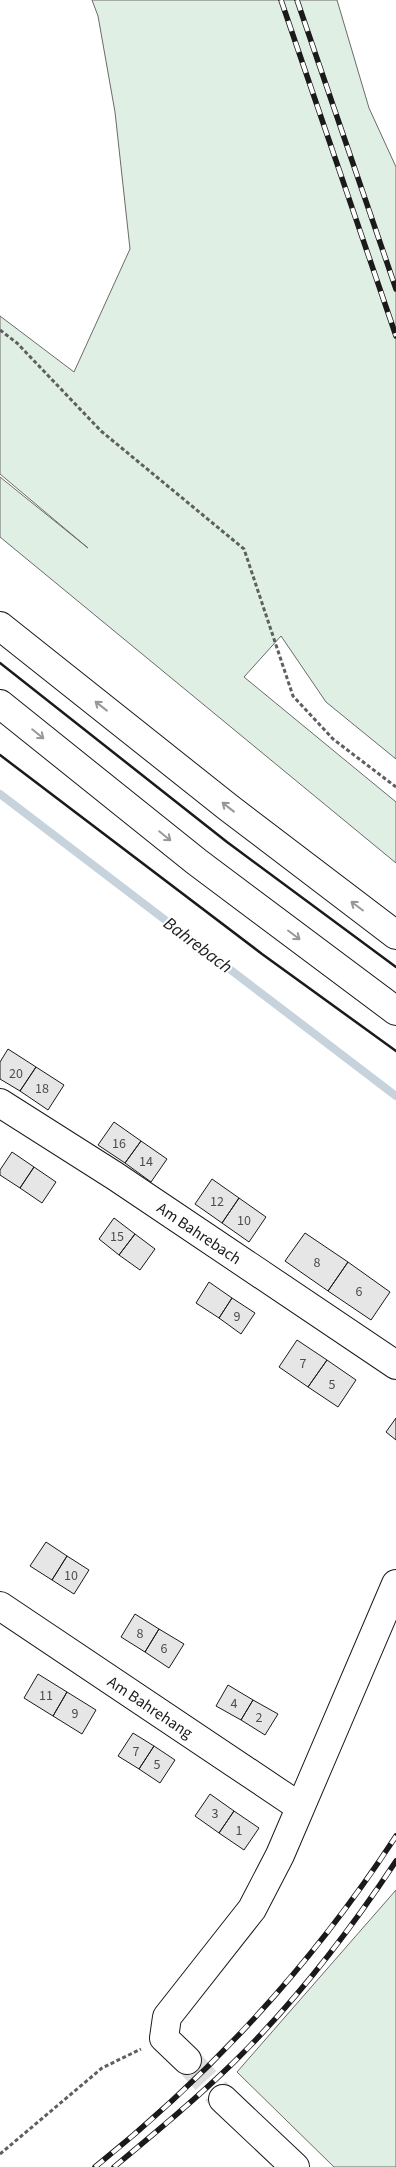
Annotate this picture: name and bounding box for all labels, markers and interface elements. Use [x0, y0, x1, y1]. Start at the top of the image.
one-way arrow [95, 700, 108, 711]
one-way arrow [31, 729, 44, 740]
one-way arrow [221, 802, 235, 812]
one-way arrow [158, 831, 172, 841]
one-way arrow [351, 900, 364, 911]
water label: Bahrebach [158, 911, 237, 980]
one-way arrow [287, 930, 301, 940]
house number: 20 [9, 1064, 23, 1084]
house number: 18 [35, 1079, 49, 1099]
house number: 16 [112, 1134, 126, 1154]
house number: 14 [139, 1152, 153, 1172]
house number: 12 [210, 1192, 224, 1212]
street label: Am Bahrebach [152, 1197, 245, 1270]
house number: 10 [237, 1211, 251, 1231]
house number: 15 [110, 1227, 124, 1247]
house number: 8 [314, 1253, 321, 1273]
house number: 6 [356, 1282, 363, 1302]
house number: 9 [234, 1307, 241, 1327]
house number: 7 [300, 1354, 307, 1374]
house number: 5 [329, 1375, 336, 1395]
house number: 10 [64, 1566, 78, 1586]
house number: 8 [137, 1624, 144, 1644]
house number: 6 [161, 1639, 168, 1659]
street label: Am Bahrehang [103, 1671, 197, 1744]
house number: 11 [39, 1686, 53, 1706]
house number: 4 [231, 1694, 238, 1714]
house number: 9 [72, 1704, 79, 1724]
house number: 2 [256, 1708, 263, 1728]
house number: 7 [133, 1742, 140, 1762]
house number: 5 [154, 1755, 161, 1775]
house number: 3 [212, 1804, 219, 1824]
house number: 1 [236, 1821, 243, 1841]

